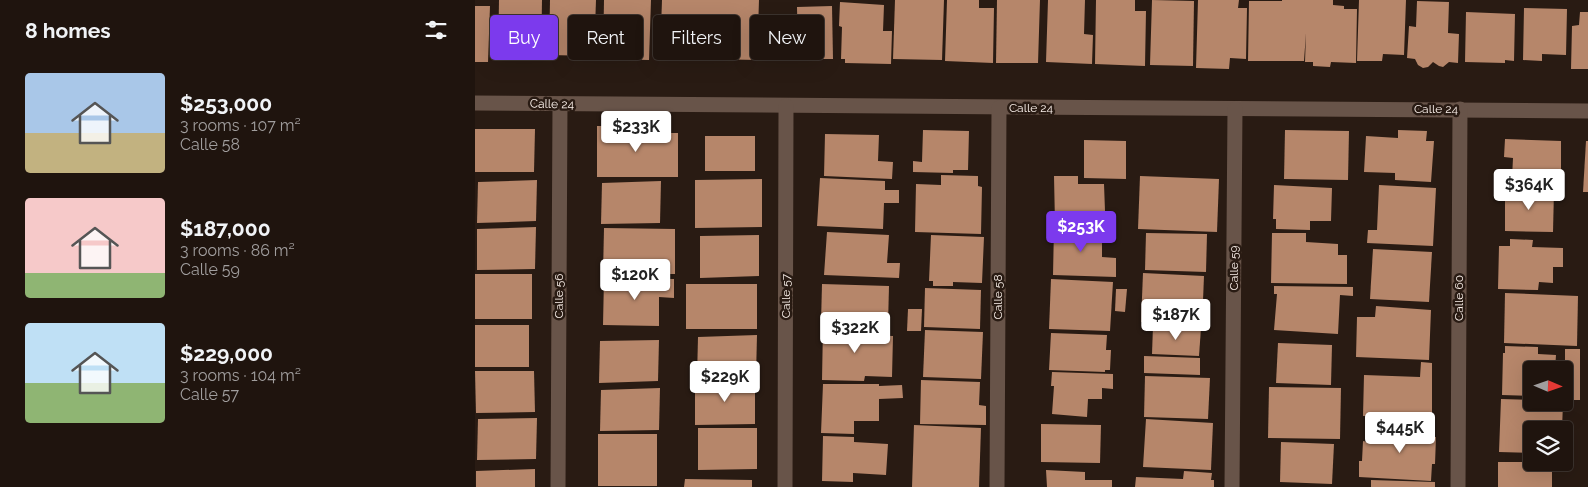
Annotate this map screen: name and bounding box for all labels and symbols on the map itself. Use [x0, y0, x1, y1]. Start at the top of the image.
street label: Calle 24 [530, 97, 575, 111]
street label: Calle 24 [1009, 101, 1054, 115]
street label: Calle 24 [1414, 102, 1459, 116]
pin: $233K [601, 110, 671, 153]
pin: $364K [1494, 168, 1564, 211]
pin: $253K [1046, 210, 1116, 253]
street label: Calle 59 [1227, 246, 1241, 290]
pin: $120K [600, 258, 670, 301]
street label: Calle 56 [552, 273, 566, 319]
street label: Calle 57 [779, 273, 793, 318]
street label: Calle 58 [991, 274, 1005, 320]
street label: Calle 60 [1452, 275, 1466, 321]
pin: $187K [1141, 298, 1211, 341]
pin: $322K [820, 312, 890, 354]
pin: $229K [690, 360, 760, 403]
north arrow [1523, 361, 1573, 411]
pin: $445K [1365, 412, 1435, 454]

